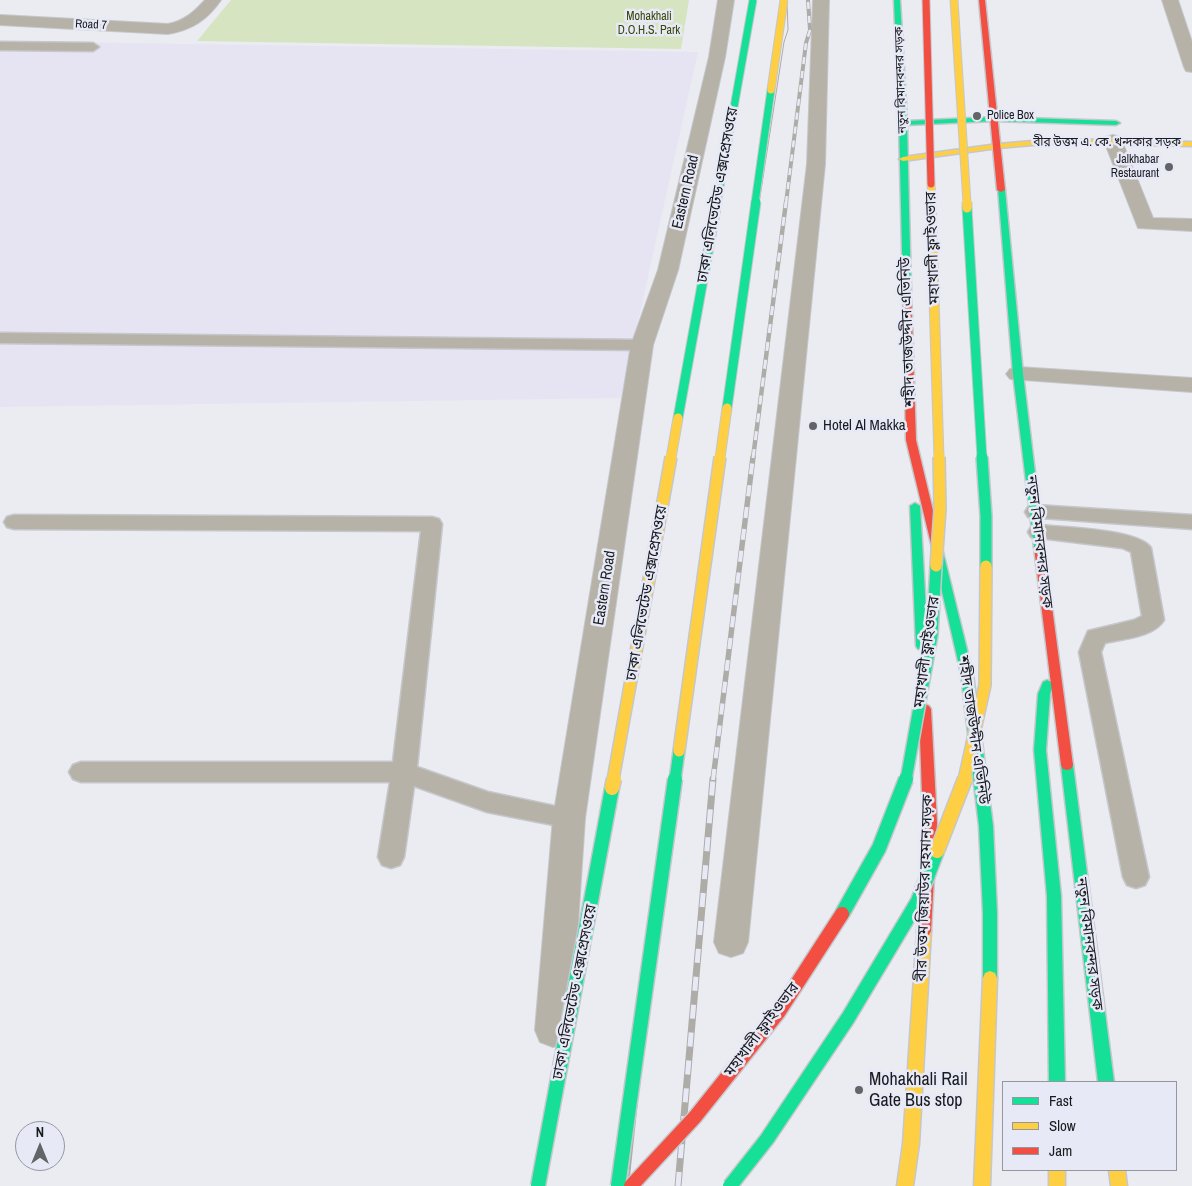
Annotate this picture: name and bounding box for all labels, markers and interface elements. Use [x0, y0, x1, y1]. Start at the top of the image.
park label: Mohakhali D.O.H.S. Park [618, 10, 680, 38]
street label: Road 7 [75, 17, 107, 33]
street label: নতুন বিমানবন্দর সড়ক [892, 26, 910, 134]
street label: ঢাকা এলিভেটেড এক্সপ্রেসওয়ে [694, 106, 742, 284]
place label: Police Box [987, 109, 1034, 123]
marker: Police Box [971, 110, 983, 122]
street label: বীর উত্তম এ. কে. খন্দকার সড়ক [1033, 136, 1181, 150]
street label: Eastern Road [669, 153, 703, 231]
place label: Jalkhabar Restaurant [1111, 153, 1159, 181]
marker: Jalkhabar Restaurant [1163, 161, 1175, 173]
street label: মহাখালী ফ্লাইওভার [922, 191, 944, 305]
street label: শহীদ তাজউদ্দীন এভিনিউ [896, 257, 920, 407]
place label: Hotel Al Makka [823, 417, 906, 435]
marker: Hotel Al Makka [807, 420, 819, 432]
street label: নতুন বিমানবন্দর সড়ক [1022, 475, 1056, 609]
street label: ঢাকা এলিভেটেড এক্সপ্রেসওয়ে [623, 504, 671, 682]
street label: Eastern Road [590, 549, 620, 627]
street label: মহাখালী ফ্লাইওভার [910, 595, 944, 709]
street label: শহীদ তাজউদ্দীন এভিনিউ [954, 655, 992, 805]
street label: বীর উত্তম জিয়াউর রহমান সড়ক [913, 794, 937, 982]
street label: নতুন বিমানবন্দর সড়ক [1072, 877, 1106, 1011]
street label: ঢাকা এলিভেটেড এক্সপ্রেসওয়ে [549, 903, 601, 1081]
street label: মহাখালী ফ্লাইওভার [721, 980, 803, 1080]
place label: Mohakhali Rail Gate Bus stop [869, 1069, 967, 1112]
legend [1002, 1081, 1177, 1171]
marker: Mohakhali Rail Gate Bus stop [853, 1084, 865, 1096]
text: Fast [1049, 1090, 1072, 1111]
text: Slow [1049, 1115, 1076, 1136]
north arrow [15, 1121, 65, 1171]
text: N [36, 1123, 44, 1141]
text: Jam [1049, 1140, 1072, 1161]

